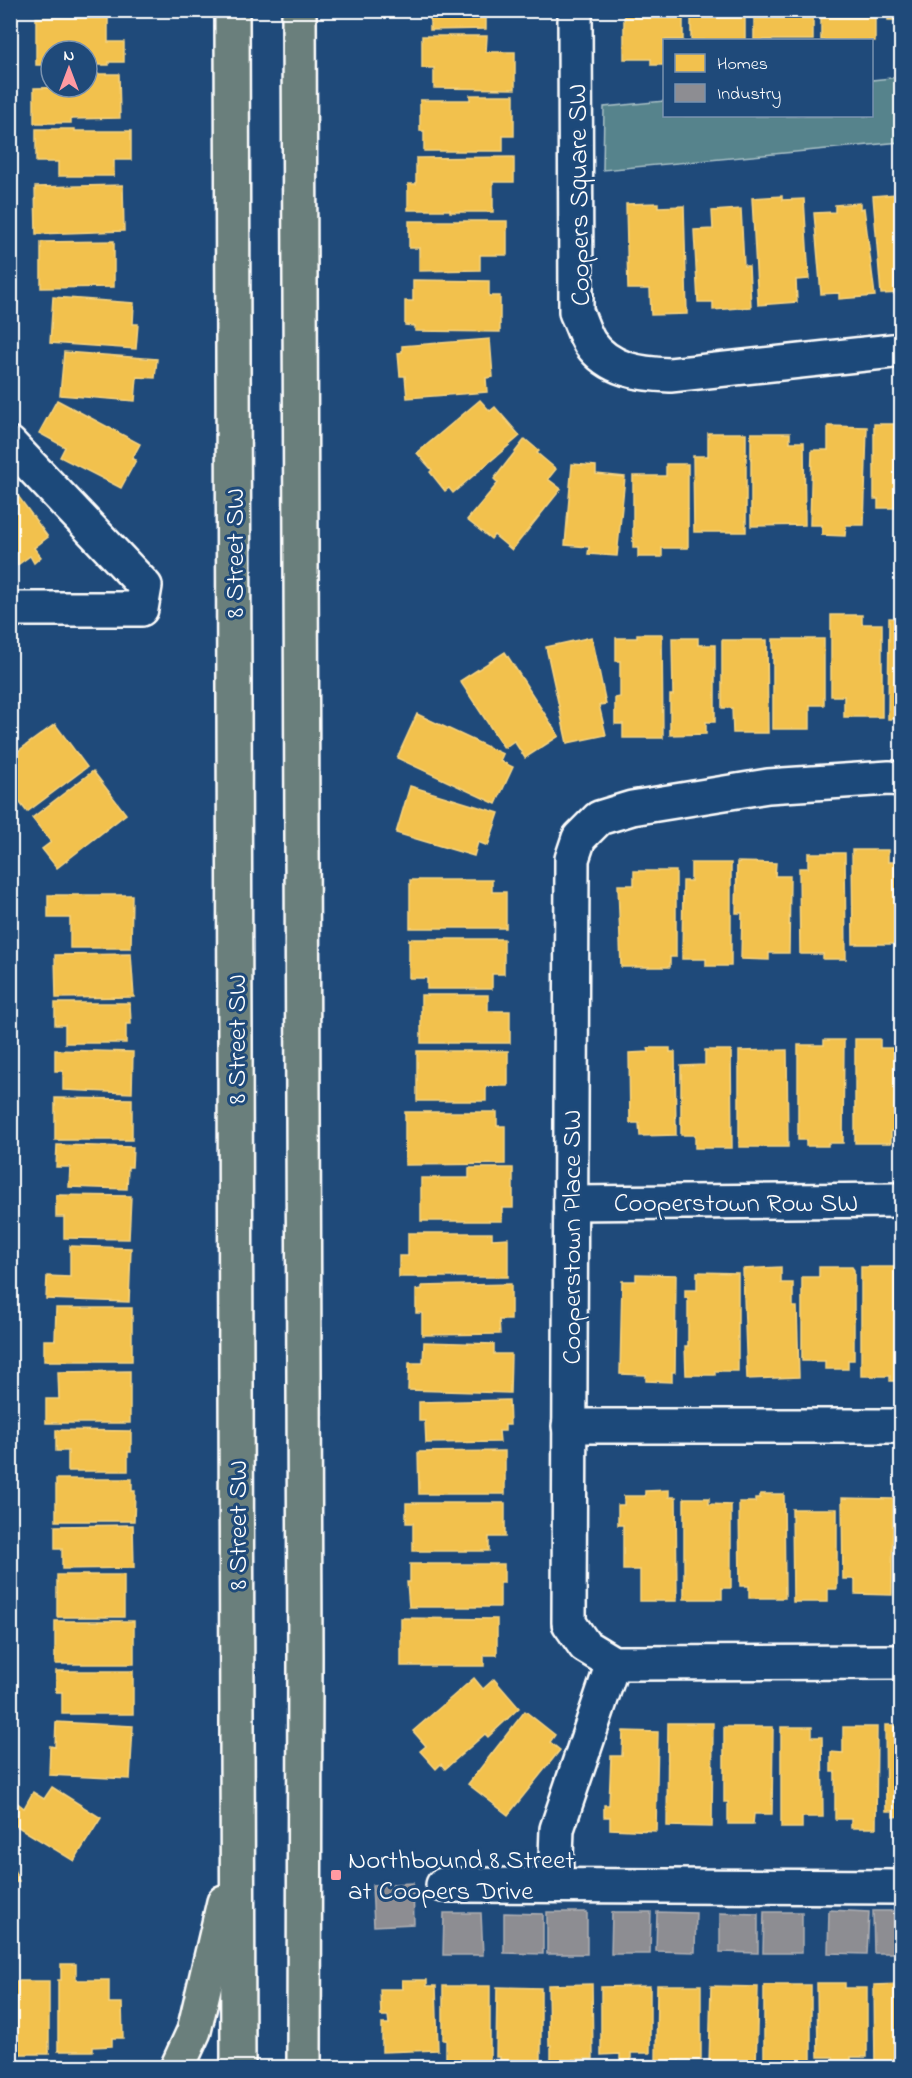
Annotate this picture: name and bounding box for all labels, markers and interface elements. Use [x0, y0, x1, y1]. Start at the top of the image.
north arrow [39, 39, 99, 99]
legend [663, 39, 873, 117]
text: N [64, 44, 75, 68]
text: Homes [717, 52, 768, 78]
text: Industry [717, 82, 781, 108]
street label: Coopers Square SW [559, 83, 602, 307]
street label: 8 Street SW [217, 488, 256, 618]
street label: 8 Street SW [219, 974, 258, 1104]
street label: Cooperstown Place SW [554, 1110, 593, 1364]
street label: Cooperstown Row SW [614, 1185, 858, 1224]
street label: 8 Street SW [220, 1460, 259, 1590]
place label: Northbound 8 Street at Coopers Drive [348, 1842, 574, 1912]
marker: Northbound 8 Street at Coopers Drive [329, 1868, 343, 1882]

